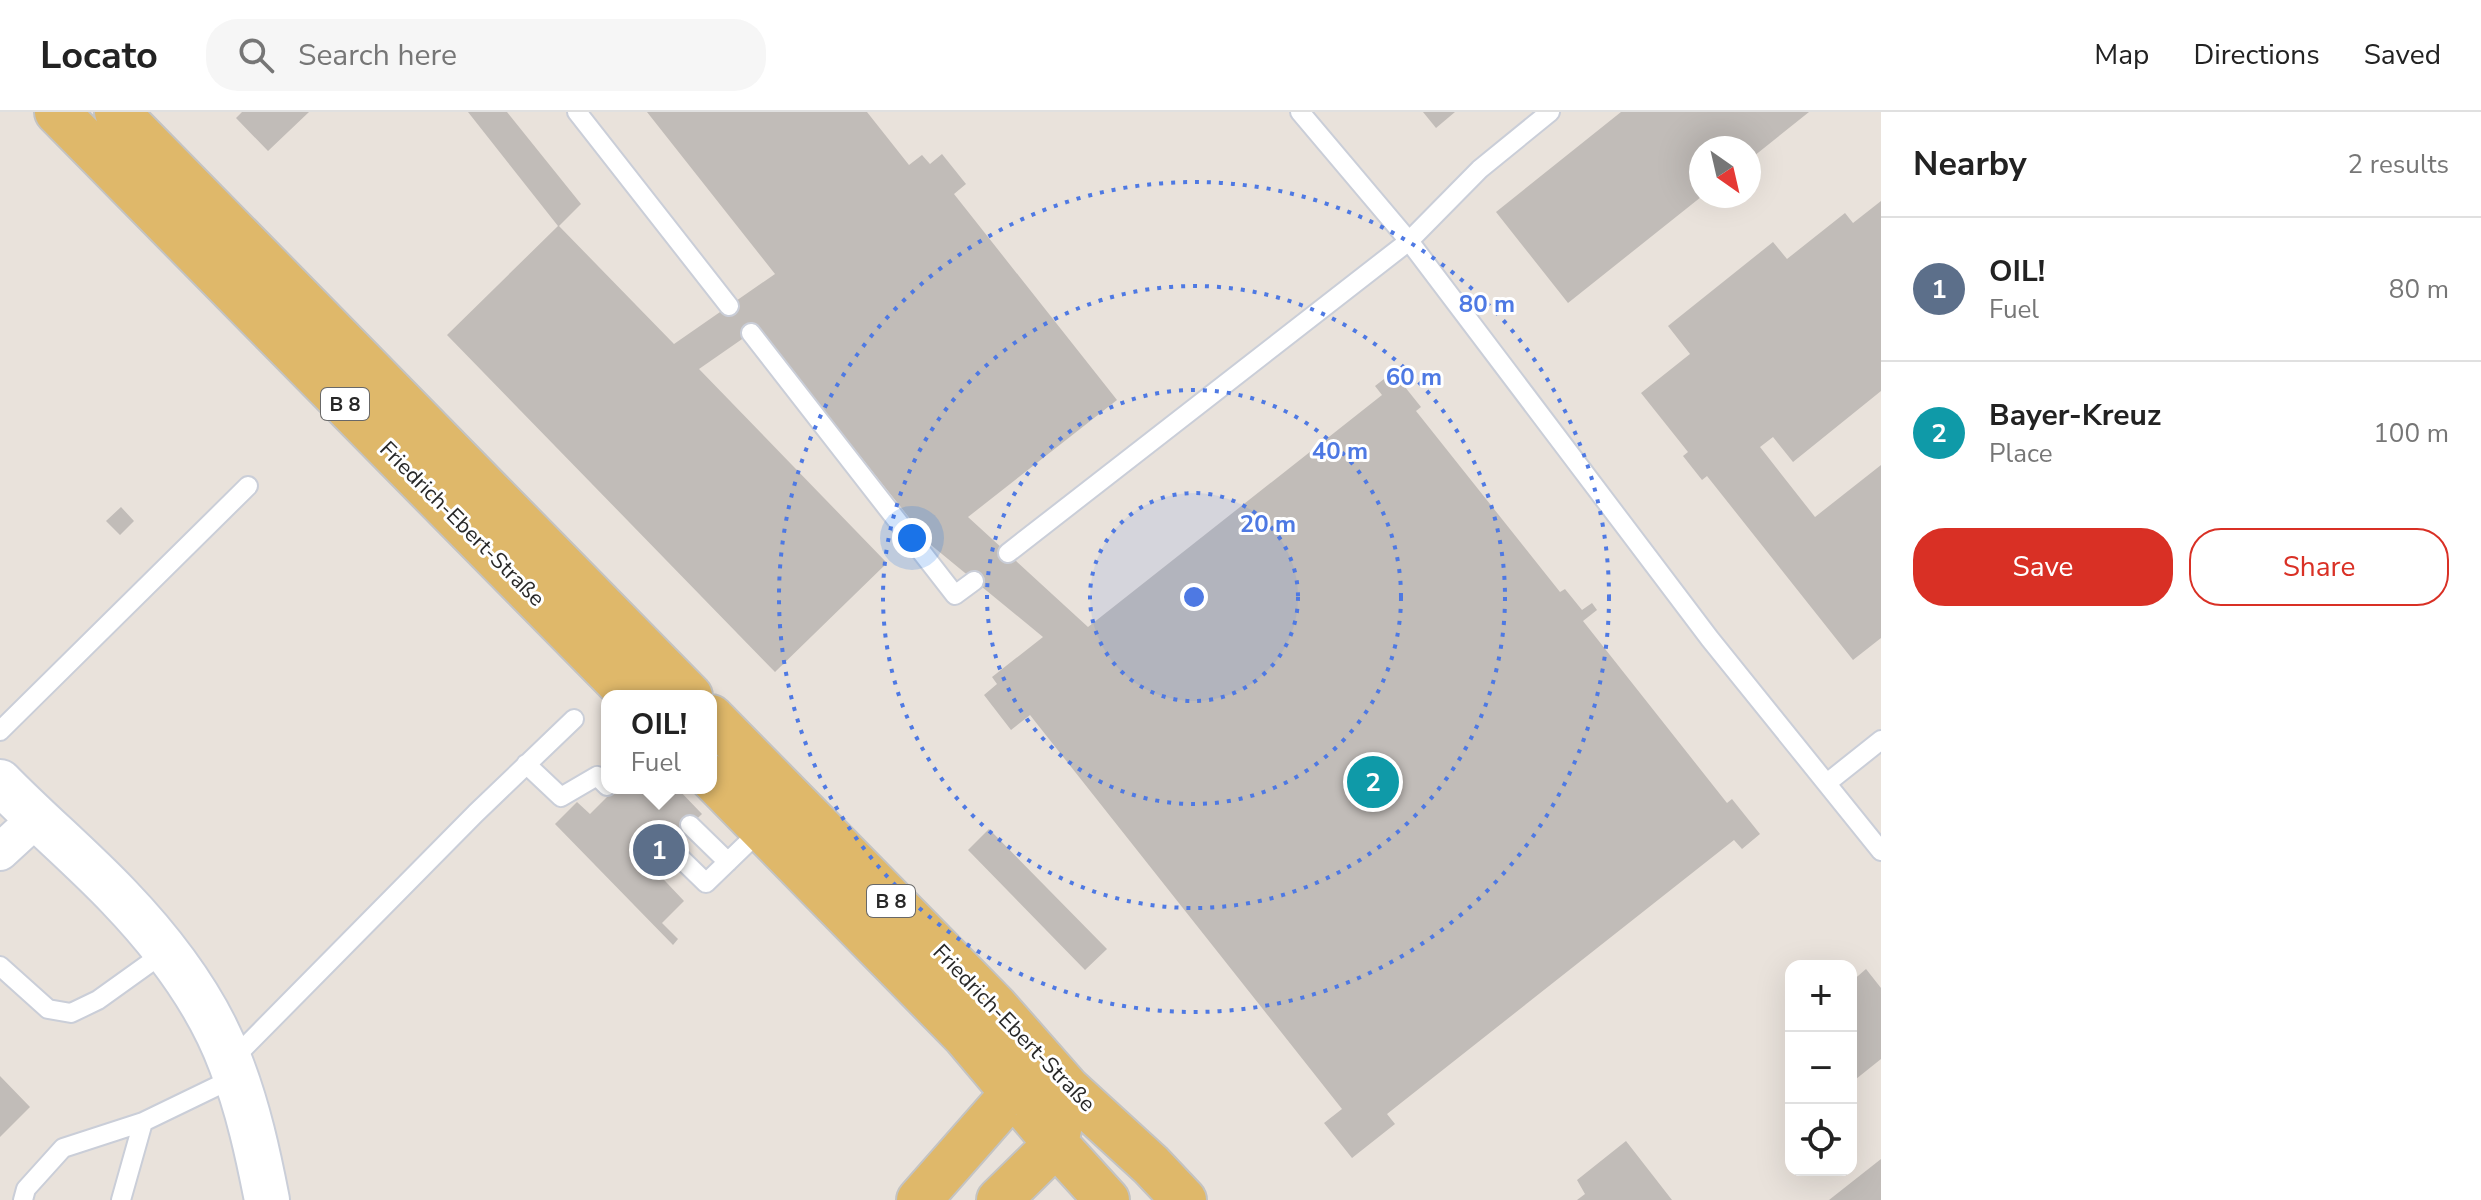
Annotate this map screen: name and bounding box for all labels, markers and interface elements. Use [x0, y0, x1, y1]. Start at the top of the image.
search box [206, 19, 766, 91]
text: Locato [40, 30, 158, 81]
icon: search [234, 33, 278, 77]
text: Search here [298, 35, 457, 76]
text: Map [2094, 36, 2149, 74]
text: Directions [2193, 36, 2320, 74]
text: Saved [2364, 36, 2441, 74]
north arrow [1689, 136, 1761, 208]
text: Nearby [1913, 141, 2027, 187]
text: 2 results [2348, 147, 2449, 182]
text: OIL! [1989, 251, 2045, 292]
text: 1 [1931, 272, 1947, 307]
text: 80 m [2389, 272, 2449, 307]
text: 80 m [1459, 288, 1515, 320]
text: Fuel [1989, 292, 2039, 327]
text: 60 m [1386, 361, 1442, 393]
road number: B 8 [321, 388, 369, 420]
text: Bayer-Kreuz [1989, 395, 2161, 436]
text: 2 [1931, 416, 1947, 451]
text: 100 m [2373, 416, 2449, 451]
street label: Friedrich-Ebert-Straße [373, 435, 551, 613]
text: 40 m [1312, 435, 1368, 467]
text: Place [1989, 436, 2053, 471]
text: 20 m [1240, 508, 1296, 540]
your location [892, 518, 932, 558]
button: Save [1913, 528, 2173, 606]
button: Share [2189, 528, 2449, 606]
centre of rings [1180, 583, 1208, 611]
popup [601, 690, 717, 794]
text: OIL! [631, 704, 687, 745]
text: Fuel [631, 745, 681, 780]
pin: 2 [1347, 752, 1399, 812]
pin: 1 [633, 820, 685, 880]
road number: B 8 [867, 885, 915, 917]
street label: Friedrich-Ebert-Straße [926, 938, 1102, 1118]
map controls [1785, 960, 1857, 1176]
button: + [1785, 960, 1857, 1032]
button: − [1785, 1032, 1857, 1104]
button: locate [1785, 1104, 1857, 1176]

